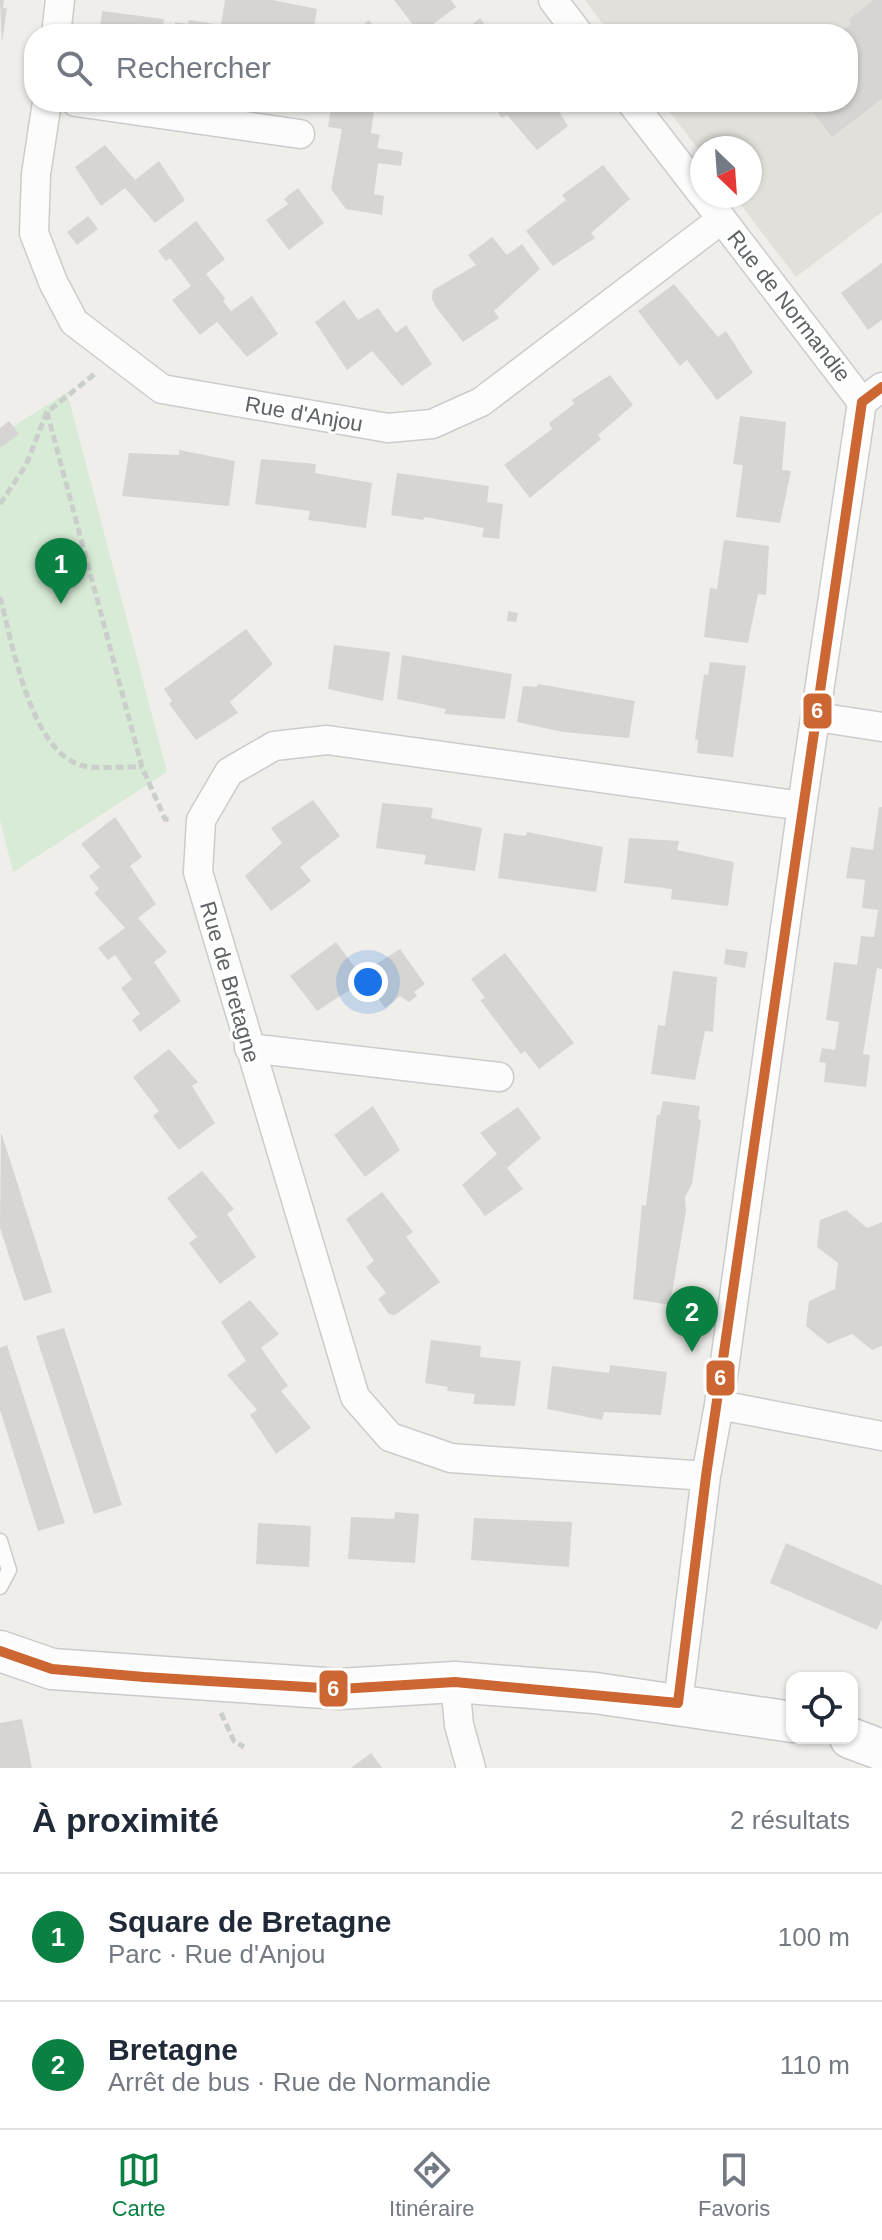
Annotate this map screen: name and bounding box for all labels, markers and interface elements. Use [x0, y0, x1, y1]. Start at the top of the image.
search box [24, 24, 858, 112]
icon: search [52, 46, 96, 90]
text: Rechercher [116, 51, 271, 84]
north arrow [690, 136, 762, 208]
street label: Rue de Normandie [722, 226, 856, 386]
street label: Rue d'Anjou [243, 391, 365, 437]
pin: 1 [35, 538, 87, 604]
line badge: 6 [802, 692, 833, 730]
text: 6 [811, 698, 823, 723]
street label: Rue de Bretagne [195, 899, 265, 1065]
your location [348, 962, 388, 1002]
pin: 2 [666, 1286, 718, 1352]
line badge: 6 [705, 1359, 736, 1397]
text: 6 [714, 1365, 726, 1390]
line badge: 6 [318, 1669, 349, 1708]
map controls [786, 1672, 858, 1744]
button: locate [786, 1672, 858, 1744]
text: 6 [327, 1676, 339, 1701]
text: À proximité [32, 1801, 219, 1839]
text: 2 résultats [730, 1805, 850, 1835]
text: Square de Bretagne [108, 1905, 391, 1938]
text: 1 [51, 1922, 65, 1952]
text: 100 m [778, 1922, 850, 1952]
text: Parc · Rue d'Anjou [108, 1939, 325, 1969]
text: Bretagne [108, 2033, 238, 2066]
text: 2 [51, 2050, 65, 2080]
text: 110 m [780, 2050, 850, 2080]
text: Arrêt de bus · Rue de Normandie [108, 2067, 491, 2097]
tab: Carte [112, 2148, 166, 2222]
tab: Itinéraire [389, 2148, 475, 2222]
tab: Favoris [698, 2148, 770, 2222]

